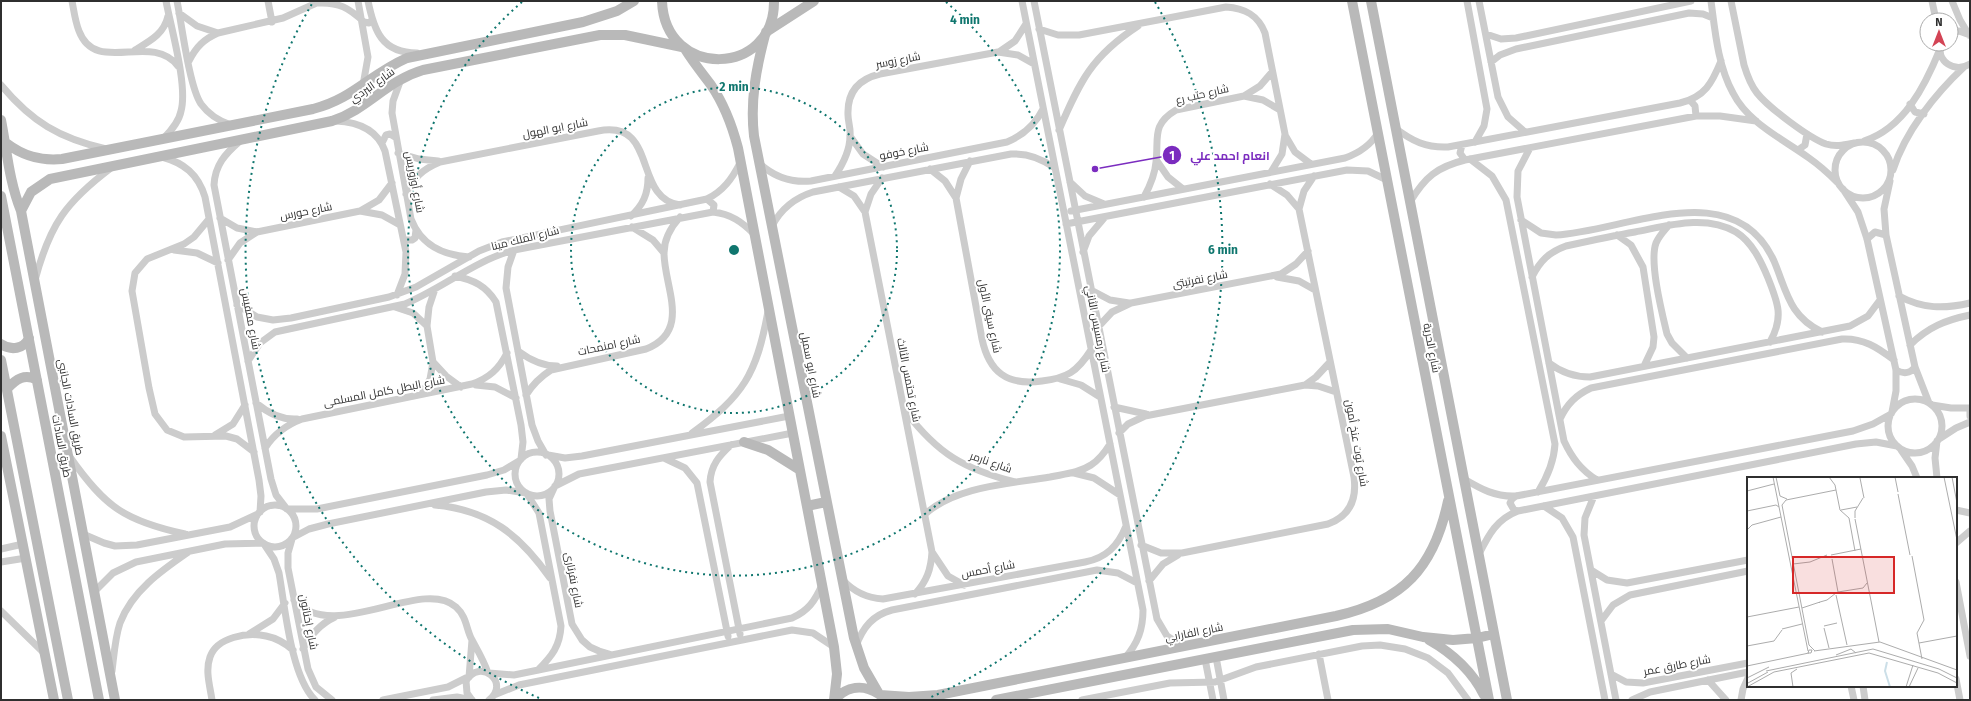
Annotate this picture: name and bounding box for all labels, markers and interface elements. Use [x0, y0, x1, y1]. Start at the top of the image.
north arrow [1919, 12, 1959, 52]
text: 4 min [950, 13, 980, 27]
text: N [1935, 16, 1943, 29]
street label: شارع زوسر [874, 50, 922, 72]
street label: شارع البردي [347, 65, 398, 107]
text: 2 min [719, 80, 749, 94]
street label: شارع حتب رع [1174, 82, 1230, 108]
street label: شارع ابو الهول [521, 116, 589, 142]
street label: شارع خوفو [878, 140, 930, 164]
callout: انعام احمد علي [1162, 143, 1277, 167]
text: 1 [1169, 149, 1175, 163]
text: انعام احمد علي [1190, 149, 1270, 166]
street label: شارع أوزوريس [401, 150, 428, 214]
street label: شارع حورس [279, 200, 333, 224]
street label: شارع الملك مينا [490, 224, 561, 254]
centre of rings [727, 243, 741, 257]
text: 6 min [1208, 243, 1238, 257]
street label: شارع نفرتيتى [1171, 268, 1229, 292]
street label: شارع سيتى الأول [974, 278, 1004, 354]
street label: شارع رمسيس الثاني [1081, 284, 1112, 374]
street label: شارع ممفيس [237, 287, 263, 351]
street label: شارع الحرية [1419, 322, 1443, 374]
street label: شارع ابو سمبل [797, 331, 823, 399]
street label: شارع امنمحات [577, 333, 642, 359]
street label: شارع تحتمس الثالث [893, 337, 923, 424]
street label: طريق السادات الجانبى [55, 358, 87, 456]
street label: شارع البطل كامل المسلمى [322, 373, 446, 411]
street label: شارع توت عنخ أمون [1341, 398, 1372, 488]
street label: طريق السادات [49, 413, 75, 479]
street label: شارع نارمر [967, 449, 1014, 477]
inset map [1747, 477, 1957, 687]
street label: شارع نفرتارى [561, 551, 585, 609]
street label: شارع أحمس [960, 557, 1016, 582]
street label: شارع إخناتون [296, 593, 320, 651]
street label: شارع الفارابي [1164, 620, 1225, 646]
street label: شارع طارق عمر [1641, 653, 1712, 680]

